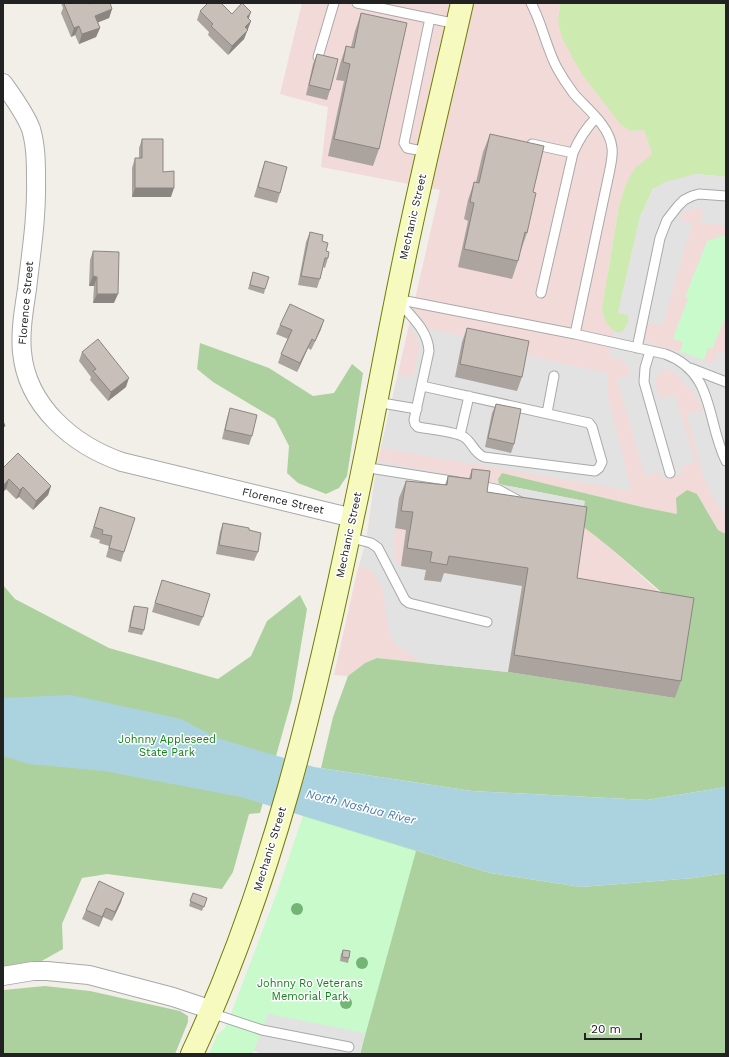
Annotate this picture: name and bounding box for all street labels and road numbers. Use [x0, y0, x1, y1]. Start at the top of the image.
street label: Mechanic Street [397, 172, 429, 261]
street label: Florence Street [16, 260, 36, 345]
street label: Florence Street [241, 485, 326, 517]
street label: Mechanic Street [334, 490, 365, 579]
street label: Mechanic Street [251, 805, 289, 893]

